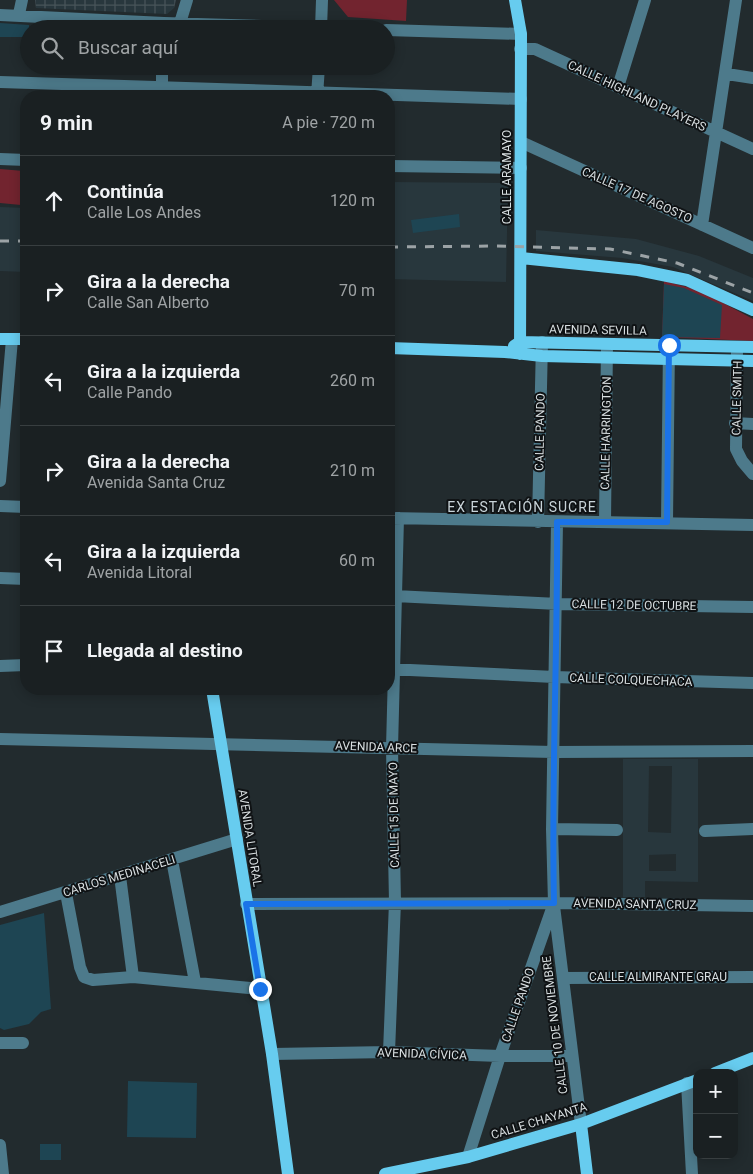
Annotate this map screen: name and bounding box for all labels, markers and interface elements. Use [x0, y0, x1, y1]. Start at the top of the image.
search box [20, 20, 395, 75]
icon: search [38, 34, 66, 62]
text: Buscar aquí [78, 36, 178, 59]
street label: CALLE HIGHLAND PLAYERS [566, 58, 708, 134]
text: 9 min [40, 111, 93, 135]
text: A pie · 720 m [282, 113, 375, 132]
street label: CALLE ARAMAYO [500, 130, 514, 224]
street label: CALLE 17 DE AGOSTO [580, 164, 694, 226]
text: Continúa [87, 180, 164, 203]
icon: ahead [40, 187, 68, 215]
text: 120 m [330, 191, 375, 210]
text: Calle Los Andes [87, 203, 201, 222]
text: Gira a la derecha [87, 270, 230, 293]
icon: right [40, 277, 68, 305]
text: 70 m [339, 281, 375, 300]
text: Calle San Alberto [87, 293, 209, 312]
street label: AVENIDA SEVILLA [549, 322, 647, 338]
route start [658, 334, 681, 357]
text: Gira a la izquierda [87, 360, 240, 383]
street label: CALLE SMITH [729, 360, 745, 436]
icon: left [40, 367, 68, 395]
text: 260 m [330, 371, 375, 390]
street label: CALLE HARRINGTON [598, 376, 614, 490]
text: Calle Pando [87, 383, 172, 402]
street label: CALLE PANDO [532, 393, 548, 471]
text: Gira a la derecha [87, 450, 230, 473]
icon: right [40, 457, 68, 485]
text: 210 m [330, 461, 375, 480]
text: Avenida Santa Cruz [87, 473, 225, 492]
district label: EX ESTACIÓN SUCRE [447, 498, 597, 515]
text: Gira a la izquierda [87, 540, 240, 563]
icon: left [40, 547, 68, 575]
text: 60 m [339, 551, 375, 570]
text: Avenida Litoral [87, 563, 192, 582]
street label: CALLE 12 DE OCTUBRE [571, 597, 697, 613]
icon: arrive [40, 637, 68, 665]
text: Llegada al destino [87, 639, 243, 662]
street label: CALLE COLQUECHACA [569, 671, 693, 689]
street label: AVENIDA ARCE [335, 739, 417, 755]
street label: CALLE 15 DE MAYO [386, 762, 402, 868]
street label: AVENIDA LITORAL [235, 788, 265, 888]
street label: CARLOS MEDINACELI [61, 852, 177, 900]
street label: AVENIDA SANTA CRUZ [573, 896, 697, 912]
street label: CALLE 10 DE NOVIEMBRE [540, 955, 570, 1095]
street label: CALLE PANDO [499, 966, 537, 1044]
street label: CALLE ALMIRANTE GRAU [589, 970, 727, 984]
route end [249, 978, 272, 1001]
street label: AVENIDA CÍVICA [377, 1044, 467, 1063]
map controls [693, 1069, 738, 1159]
button: + [693, 1069, 738, 1114]
street label: CALLE CHAYANTA [489, 1100, 589, 1142]
button: − [693, 1114, 738, 1159]

